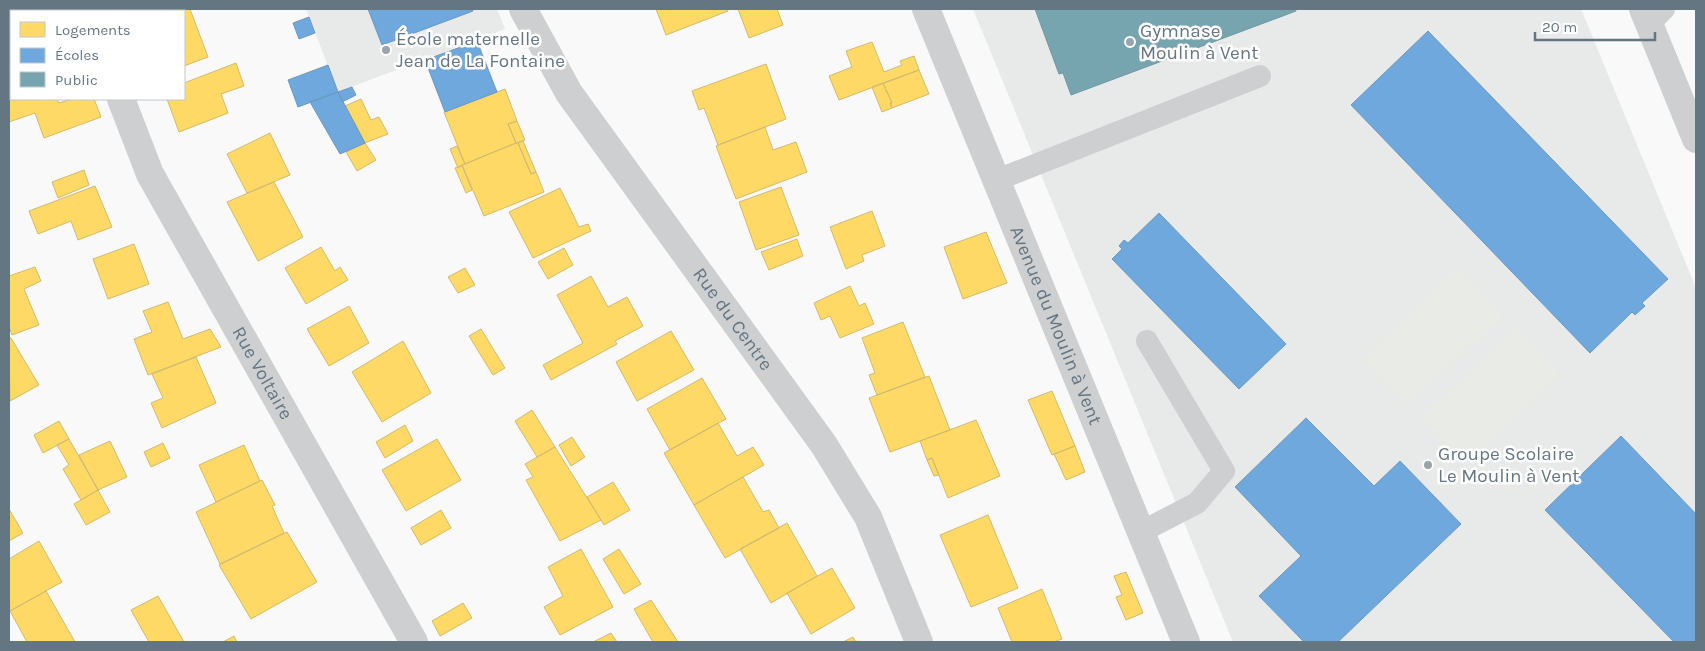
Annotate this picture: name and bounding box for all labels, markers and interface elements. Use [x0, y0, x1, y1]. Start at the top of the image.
legend [10, 10, 185, 100]
scale bar [1535, 10, 1655, 42]
text: 20 m [1542, 18, 1577, 36]
place label: Gymnase Moulin à Vent [1140, 20, 1258, 64]
text: Logements [55, 21, 131, 39]
place label: École maternelle Jean de La Fontaine [396, 27, 565, 72]
marker: Gymnase Moulin à Vent [1124, 36, 1136, 48]
marker: École maternelle Jean de La Fontaine [380, 44, 392, 56]
text: Écoles [55, 46, 99, 64]
text: Public [55, 71, 98, 89]
street label: Avenue du Moulin à Vent [1005, 223, 1107, 428]
street label: Rue du Centre [688, 264, 777, 375]
street label: Rue Voltaire [227, 323, 297, 423]
place label: Groupe Scolaire Le Moulin à Vent [1438, 443, 1580, 487]
marker: Groupe Scolaire Le Moulin à Vent [1422, 459, 1434, 471]

